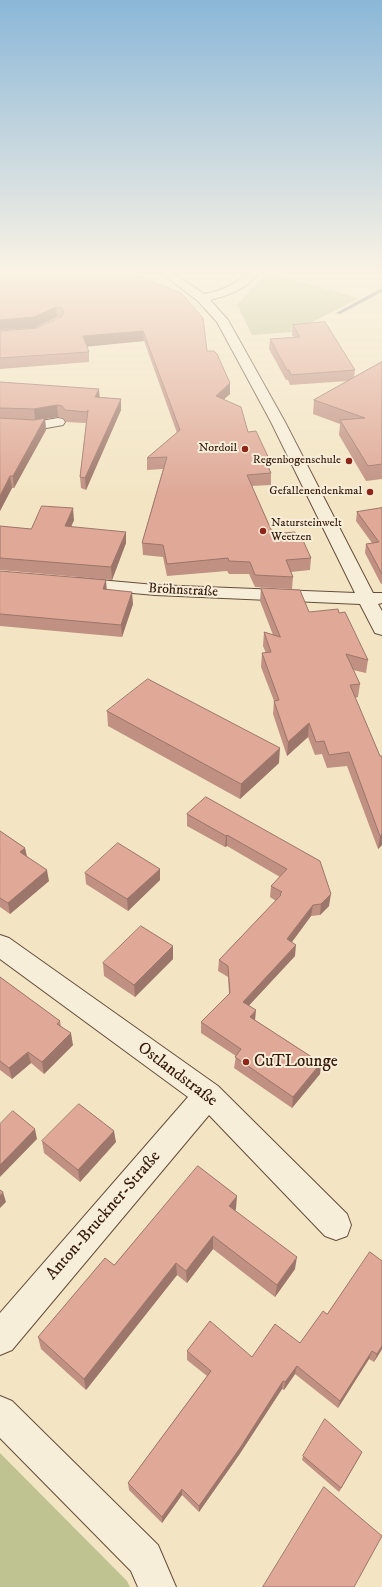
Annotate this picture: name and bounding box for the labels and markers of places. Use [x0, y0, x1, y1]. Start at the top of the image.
place label: Nordoil [199, 442, 237, 456]
marker: Nordoil [240, 444, 250, 454]
place label: Regenbogenschule [253, 454, 341, 468]
marker: Regenbogenschule [344, 456, 354, 466]
place label: Gefallenendenkmal [269, 485, 362, 499]
marker: Gefallenendenkmal [365, 487, 375, 497]
place label: Natursteinwelt Weetzen [271, 517, 342, 545]
marker: Natursteinwelt Weetzen [258, 526, 268, 536]
place label: CuTLounge [254, 1052, 338, 1072]
marker: CuTLounge [241, 1057, 251, 1067]

